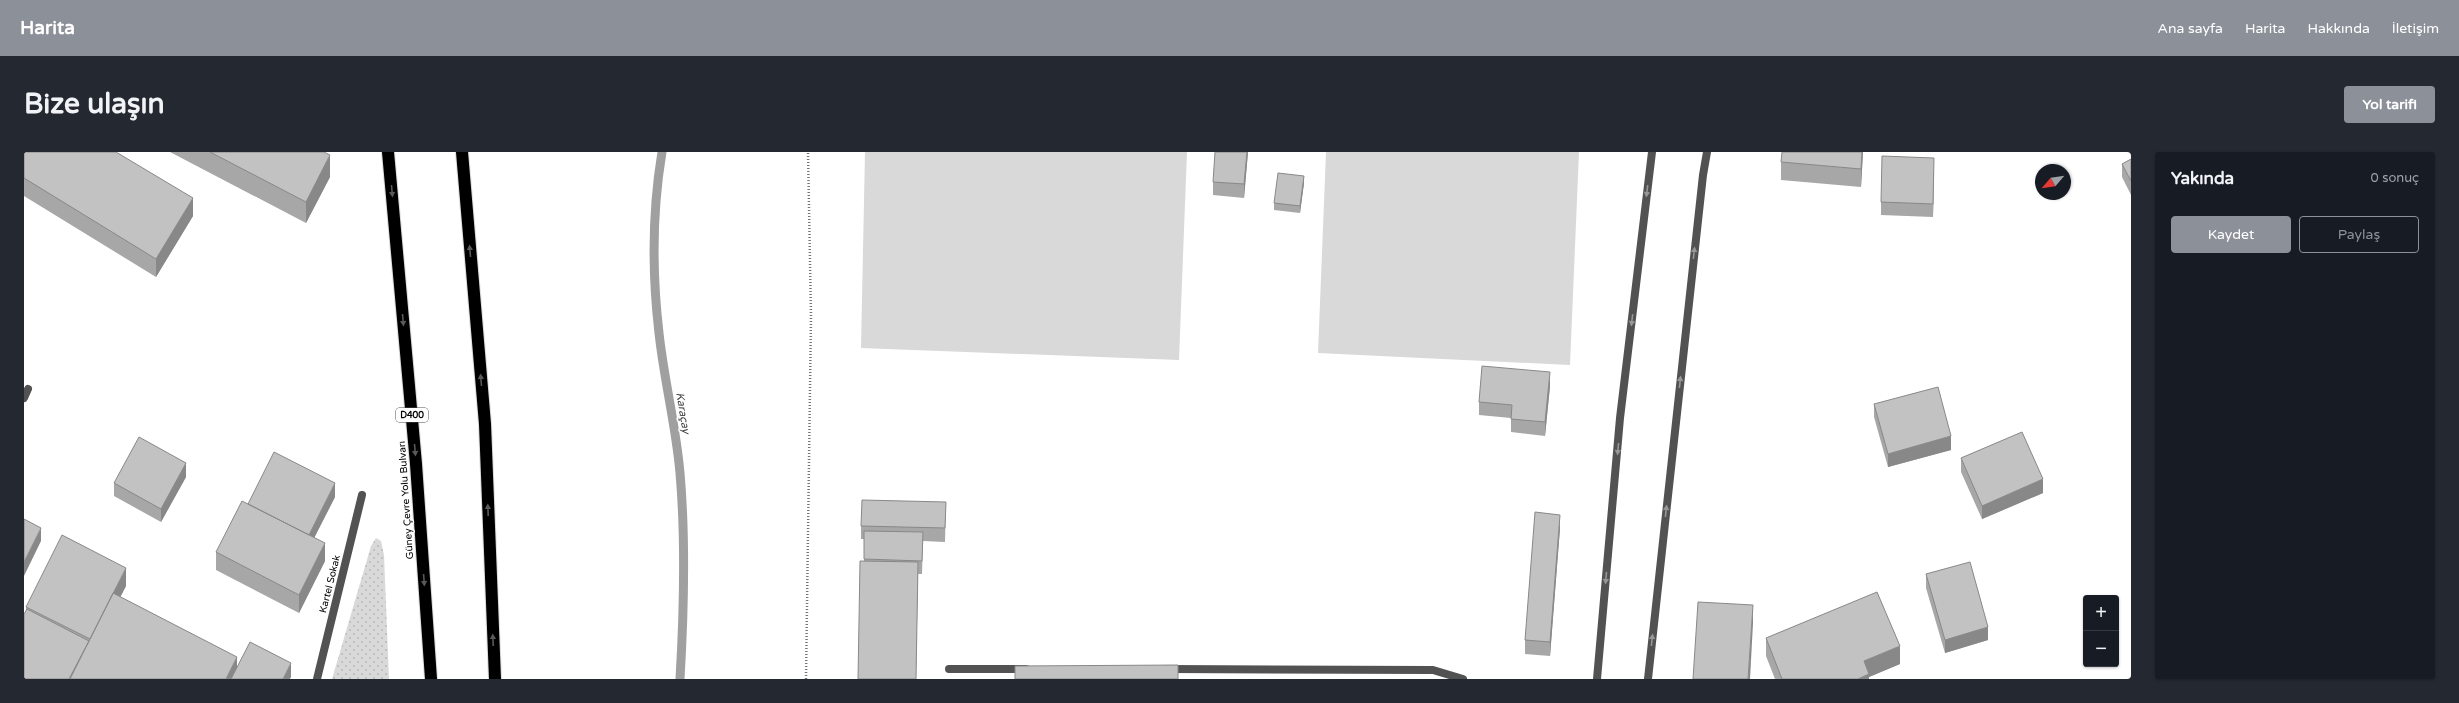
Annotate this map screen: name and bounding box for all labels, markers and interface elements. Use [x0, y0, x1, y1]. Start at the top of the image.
text: Harita [20, 17, 75, 39]
text: Ana sayfa [2158, 20, 2223, 37]
text: Harita [2245, 20, 2285, 37]
text: Hakkında [2307, 20, 2370, 37]
text: İletişim [2392, 20, 2439, 37]
button: Yol tarifi [2344, 86, 2435, 123]
text: Bize ulaşın [24, 87, 164, 121]
north arrow [2035, 164, 2071, 200]
text: Yakında [2171, 168, 2234, 189]
text: 0 sonuç [2371, 170, 2419, 186]
one-way arrow [389, 185, 395, 197]
one-way arrow [1644, 185, 1650, 197]
button: Kaydet [2171, 216, 2291, 253]
button: Paylaş [2299, 216, 2419, 253]
one-way arrow [467, 245, 473, 257]
one-way arrow [1691, 246, 1698, 259]
one-way arrow [400, 314, 407, 326]
one-way arrow [1629, 314, 1635, 326]
one-way arrow [478, 374, 484, 386]
one-way arrow [1677, 376, 1684, 388]
water label: Karaçay [673, 391, 693, 436]
road number: D400 [396, 408, 428, 422]
street label: Güney Çevre Yolu Bulvarı [396, 440, 416, 560]
one-way arrow [1614, 443, 1621, 455]
one-way arrow [411, 444, 418, 456]
one-way arrow [485, 504, 492, 516]
one-way arrow [1663, 505, 1670, 517]
street label: Kartel Sokak [317, 553, 343, 614]
one-way arrow [1603, 572, 1609, 584]
one-way arrow [420, 574, 427, 586]
map controls [2083, 595, 2119, 667]
button: + [2083, 595, 2119, 631]
button: − [2083, 631, 2119, 667]
one-way arrow [490, 634, 497, 646]
one-way arrow [1649, 634, 1656, 646]

